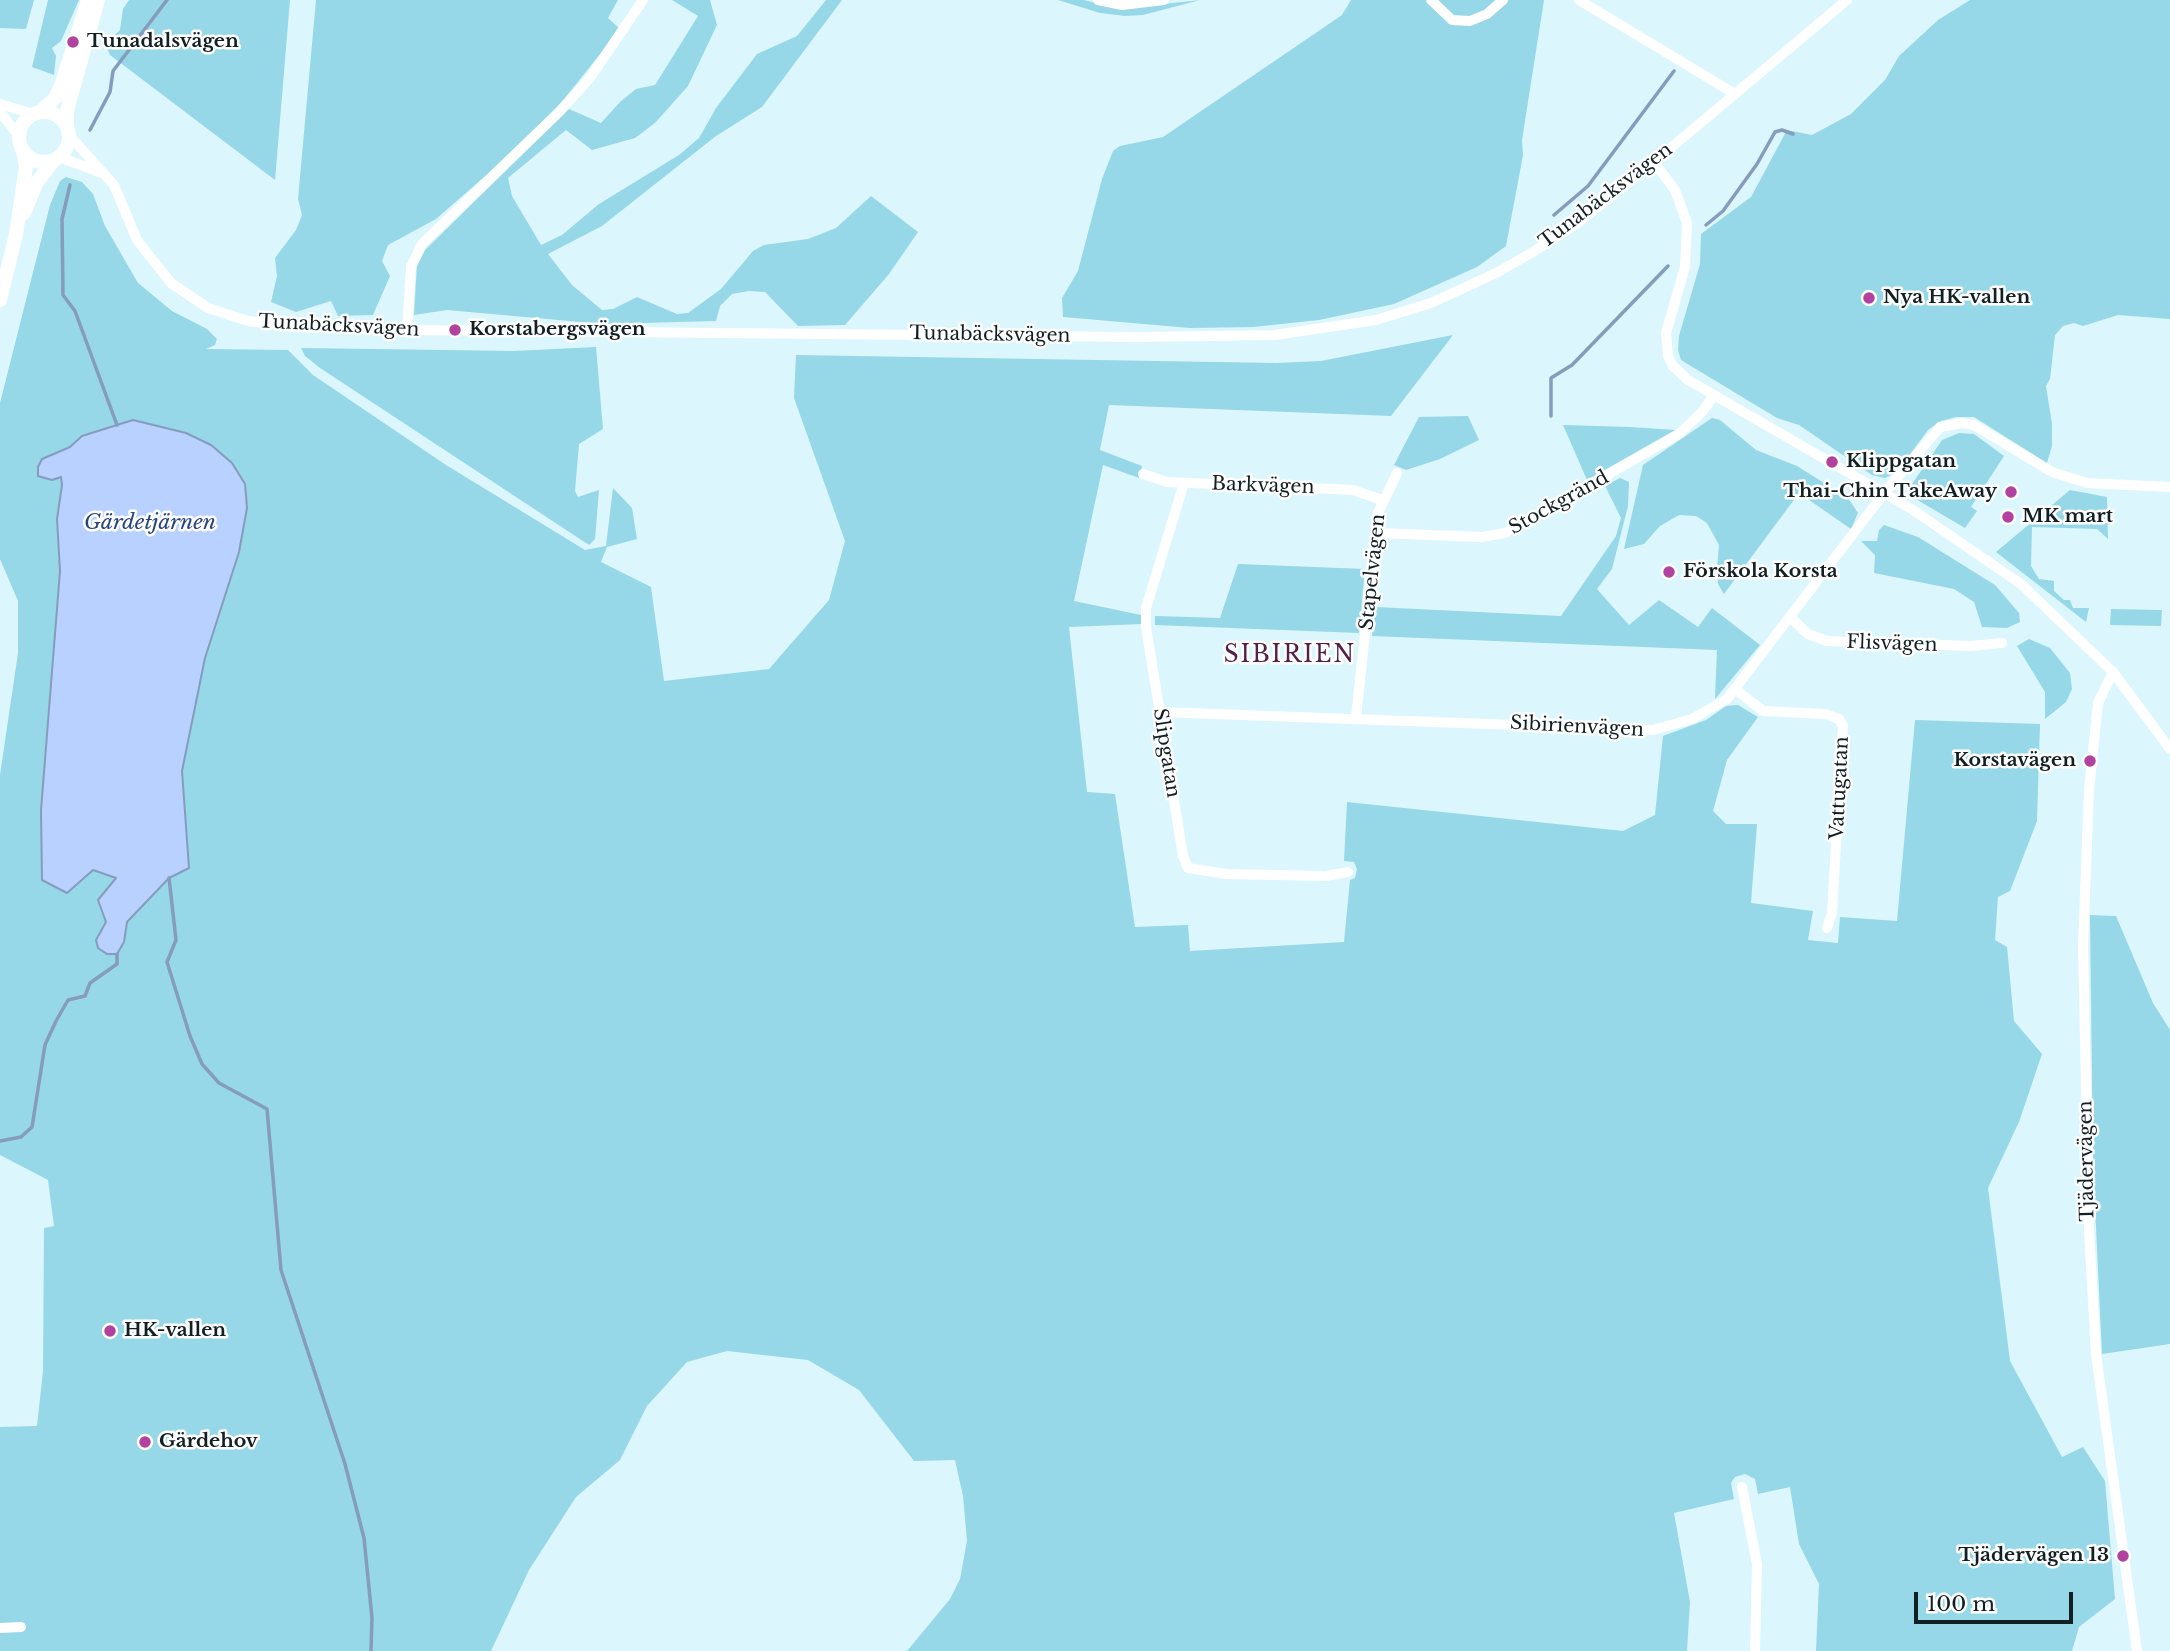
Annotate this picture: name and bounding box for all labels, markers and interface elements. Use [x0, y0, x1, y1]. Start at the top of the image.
place label: Tunadalsvägen [87, 31, 239, 53]
marker: Tunadalsvägen [65, 34, 81, 50]
street label: Tunabäcksvägen [1535, 138, 1677, 254]
place label: Nya HK-vallen [1883, 287, 2030, 309]
marker: Nya HK-vallen [1861, 290, 1877, 306]
street label: Tunabäcksvägen [258, 310, 420, 342]
place label: Korstabergsvägen [469, 319, 646, 341]
marker: Korstabergsvägen [447, 322, 463, 338]
street label: Tunabäcksvägen [909, 322, 1071, 348]
place label: Klippgatan [1846, 451, 1956, 473]
marker: Klippgatan [1824, 454, 1840, 470]
street label: Stockgränd [1505, 466, 1613, 540]
street label: Barkvägen [1211, 473, 1315, 499]
place label: Thai-Chin TakeAway [1783, 481, 1997, 503]
marker: Thai-Chin TakeAway [2003, 484, 2019, 500]
place label: MK mart [2022, 506, 2113, 528]
marker: MK mart [2000, 509, 2016, 525]
water label: Gärdetjärnen [84, 510, 216, 536]
street label: Stapelvägen [1356, 513, 1390, 631]
place label: Förskola Korsta [1683, 561, 1838, 583]
marker: Förskola Korsta [1661, 564, 1677, 580]
street label: Flisvägen [1846, 631, 1938, 657]
district label: SIBIRIEN [1225, 642, 1355, 670]
street label: Slipgatan [1148, 707, 1184, 799]
street label: Sibirienvägen [1510, 712, 1644, 742]
street label: Vattugatan [1826, 736, 1854, 840]
place label: Korstavägen [1953, 750, 2076, 772]
marker: Korstavägen [2082, 753, 2098, 769]
street label: Tjädervägen [2075, 1100, 2099, 1222]
place label: HK-vallen [124, 1320, 226, 1342]
marker: HK-vallen [102, 1323, 118, 1339]
place label: Gärdehov [159, 1431, 258, 1453]
marker: Gärdehov [137, 1434, 153, 1450]
place label: Tjädervägen 13 [1958, 1545, 2109, 1567]
marker: Tjädervägen 13 [2115, 1548, 2131, 1564]
scale bar [1918, 1578, 2077, 1622]
text: 100 m [1927, 1591, 1995, 1617]

